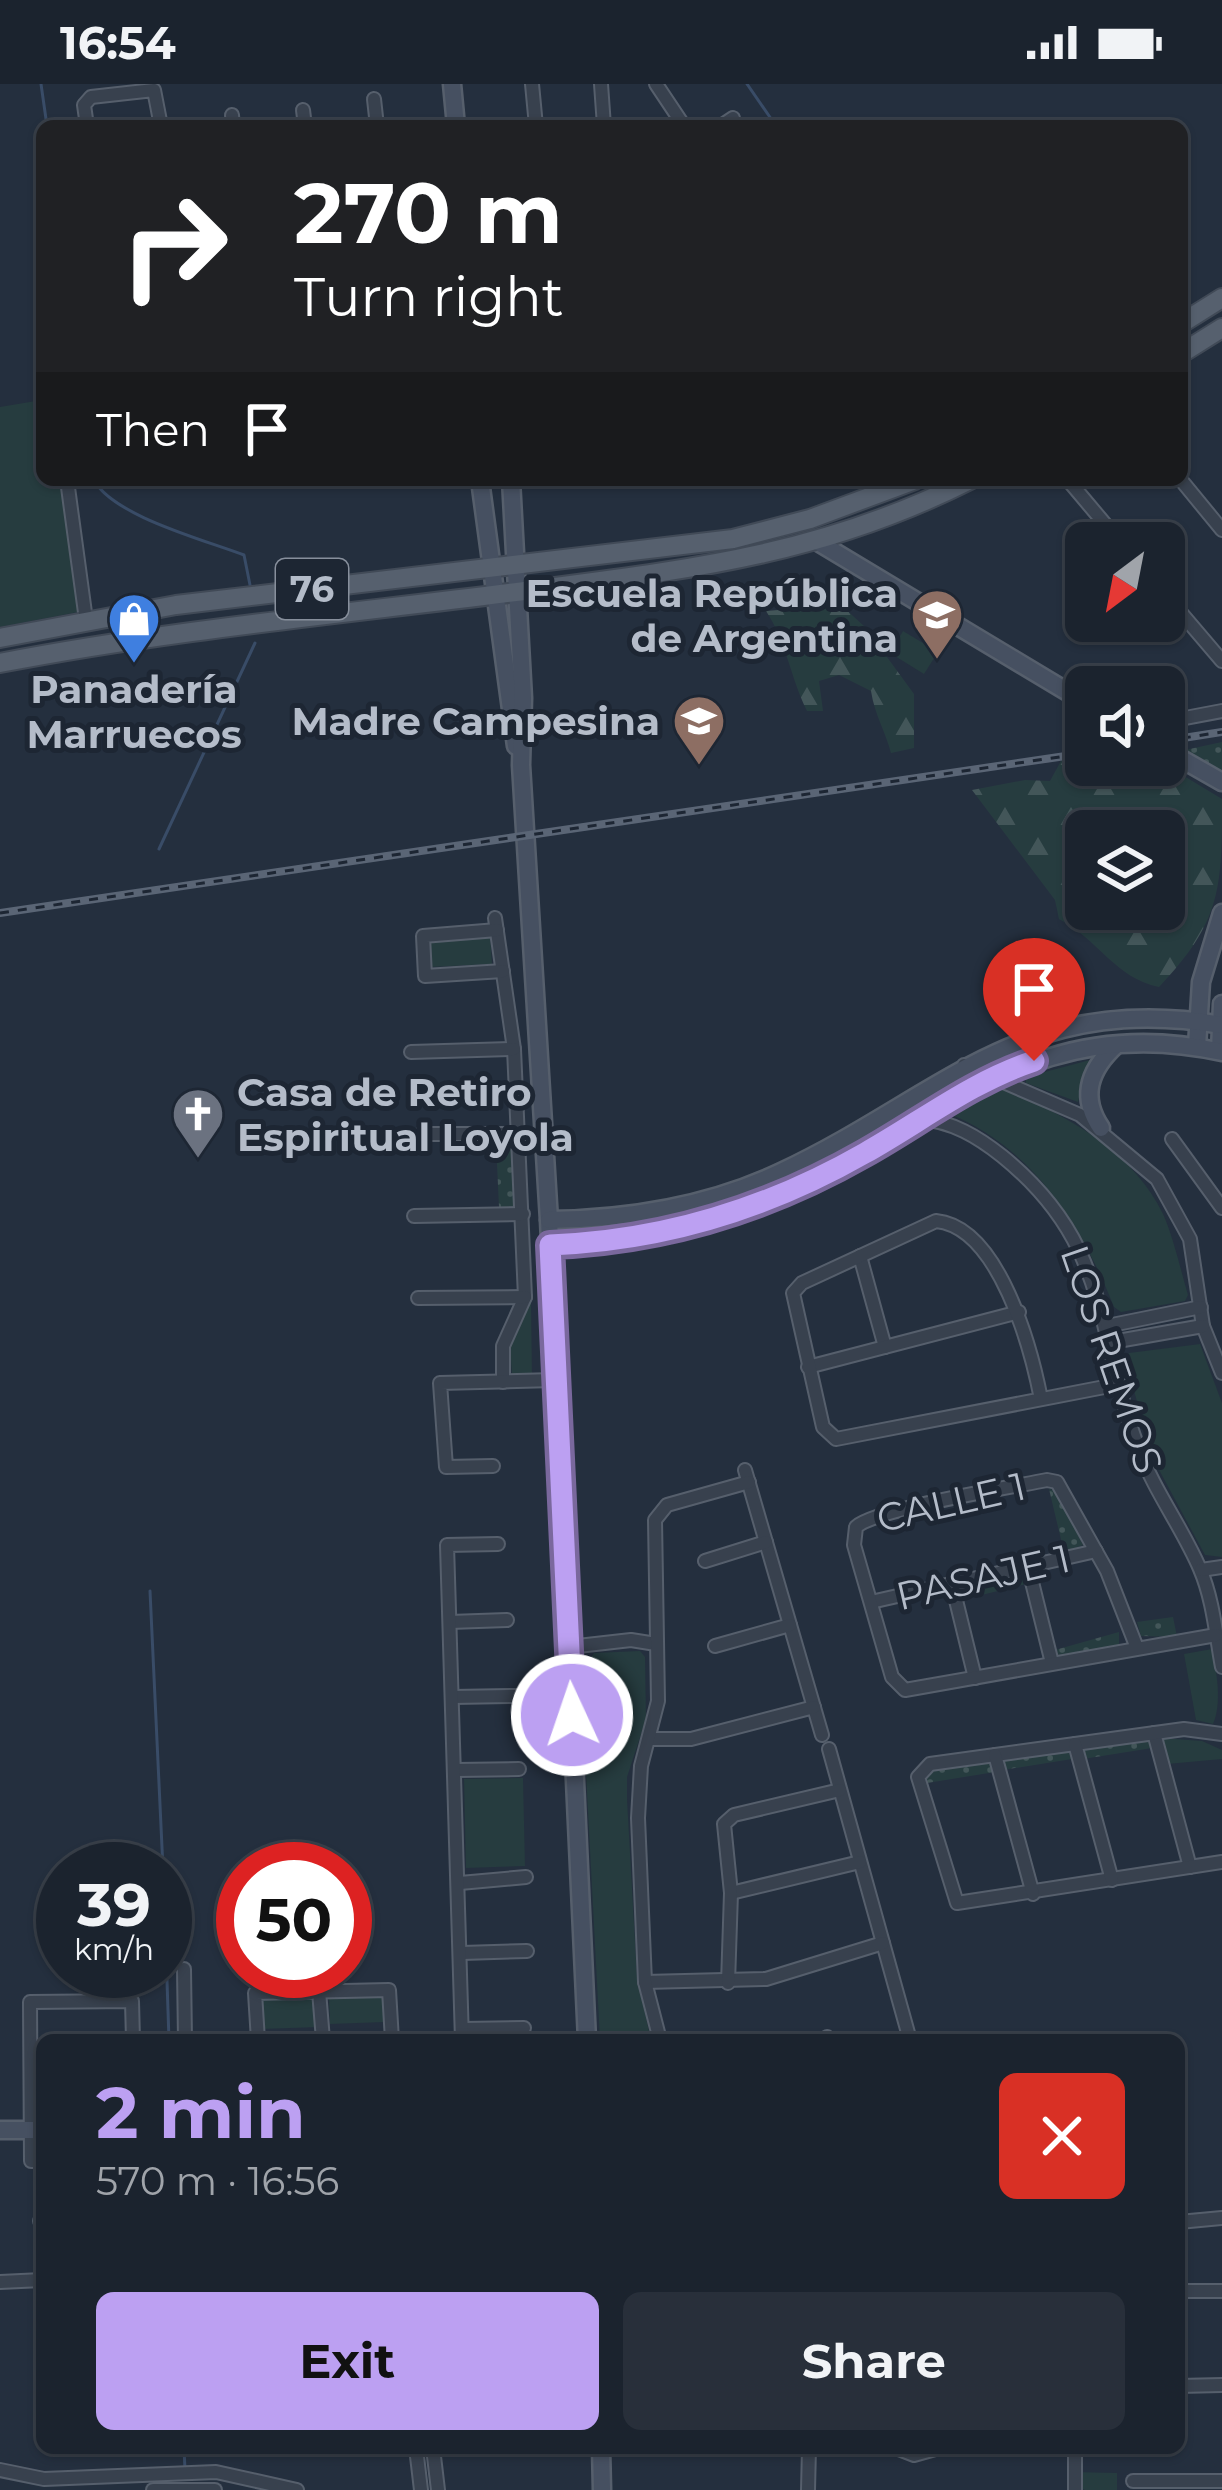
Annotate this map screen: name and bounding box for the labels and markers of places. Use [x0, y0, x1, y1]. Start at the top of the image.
place label: Escuela República de Argentina [525, 569, 898, 662]
school or university icon: Escuela República de Argentina [909, 587, 965, 661]
shop icon: Panadería Marruecos [106, 591, 162, 665]
place label: Panadería Marruecos [26, 665, 242, 758]
school or university icon: Madre Campesina [671, 693, 727, 767]
place label: Madre Campesina [291, 697, 660, 745]
pin [983, 938, 1085, 1061]
place label: Casa de Retiro Espiritual Loyola [237, 1068, 574, 1161]
church icon: Casa de Retiro Espiritual Loyola [170, 1086, 226, 1160]

